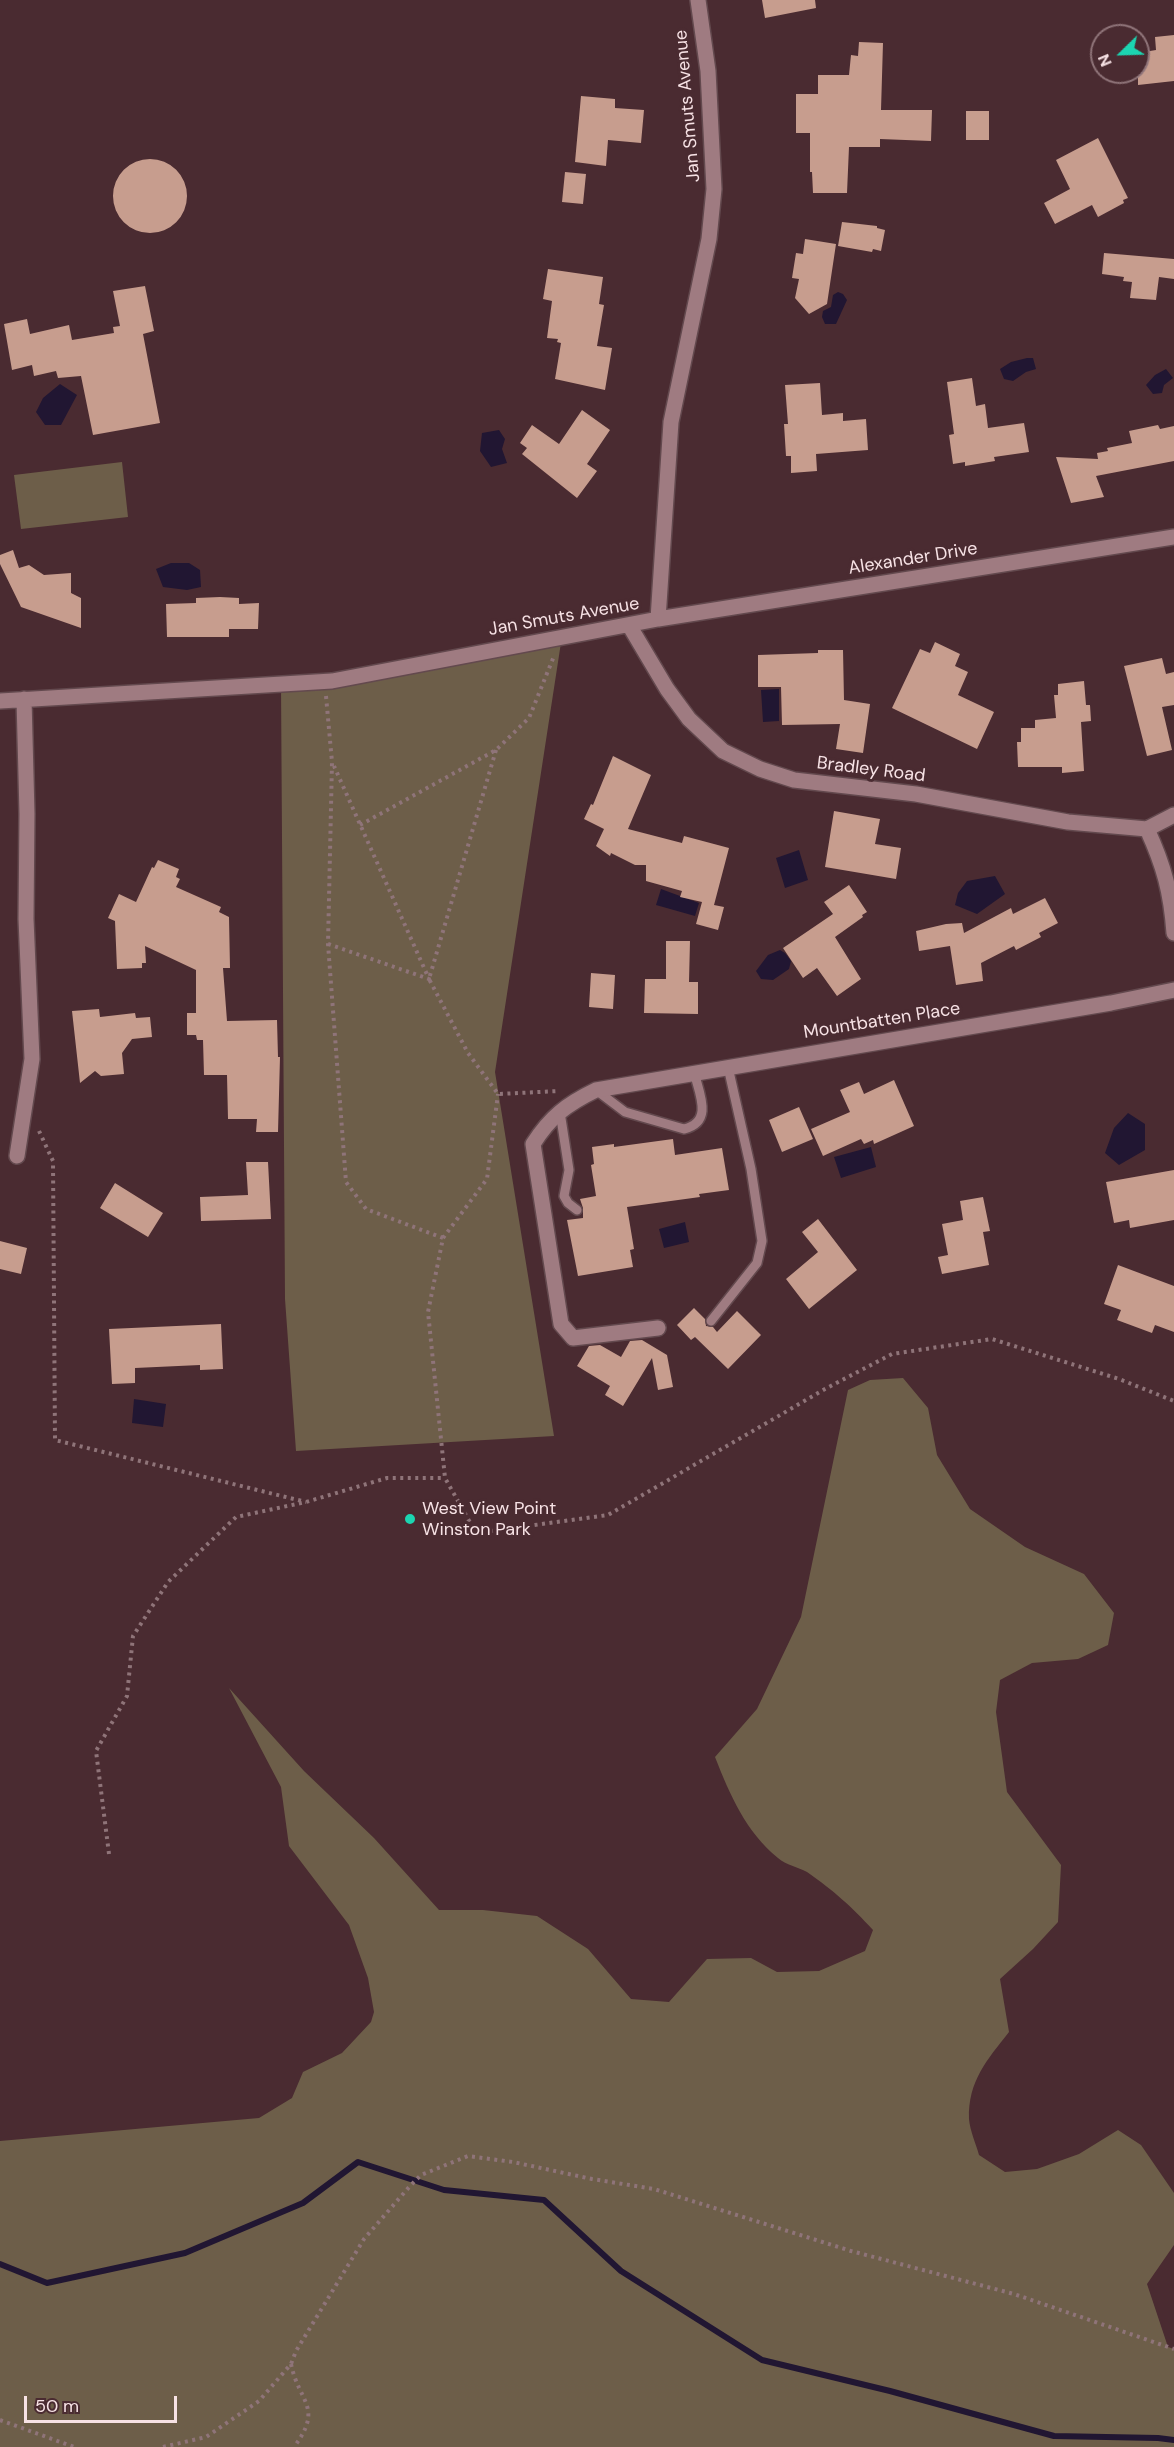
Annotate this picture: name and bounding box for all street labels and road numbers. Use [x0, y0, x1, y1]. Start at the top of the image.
street label: Jan Smuts Avenue [671, 29, 705, 183]
street label: Alexander Drive [847, 538, 979, 580]
street label: Jan Smuts Avenue [487, 593, 641, 641]
street label: Bradley Road [816, 753, 926, 787]
street label: Mountbatten Place [802, 998, 962, 1044]

